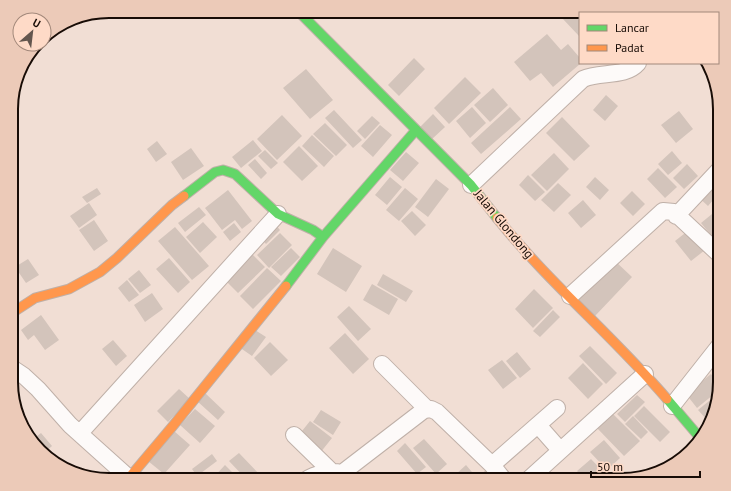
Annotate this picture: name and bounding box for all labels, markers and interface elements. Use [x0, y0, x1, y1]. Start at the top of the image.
north arrow [12, 12, 52, 52]
legend [579, 12, 719, 64]
text: U [30, 15, 43, 31]
text: Lancar [615, 20, 649, 35]
text: Padat [615, 40, 644, 55]
street label: Jalan Glondong [470, 185, 538, 262]
scale bar [591, 453, 700, 479]
text: 50 m [597, 459, 623, 474]

